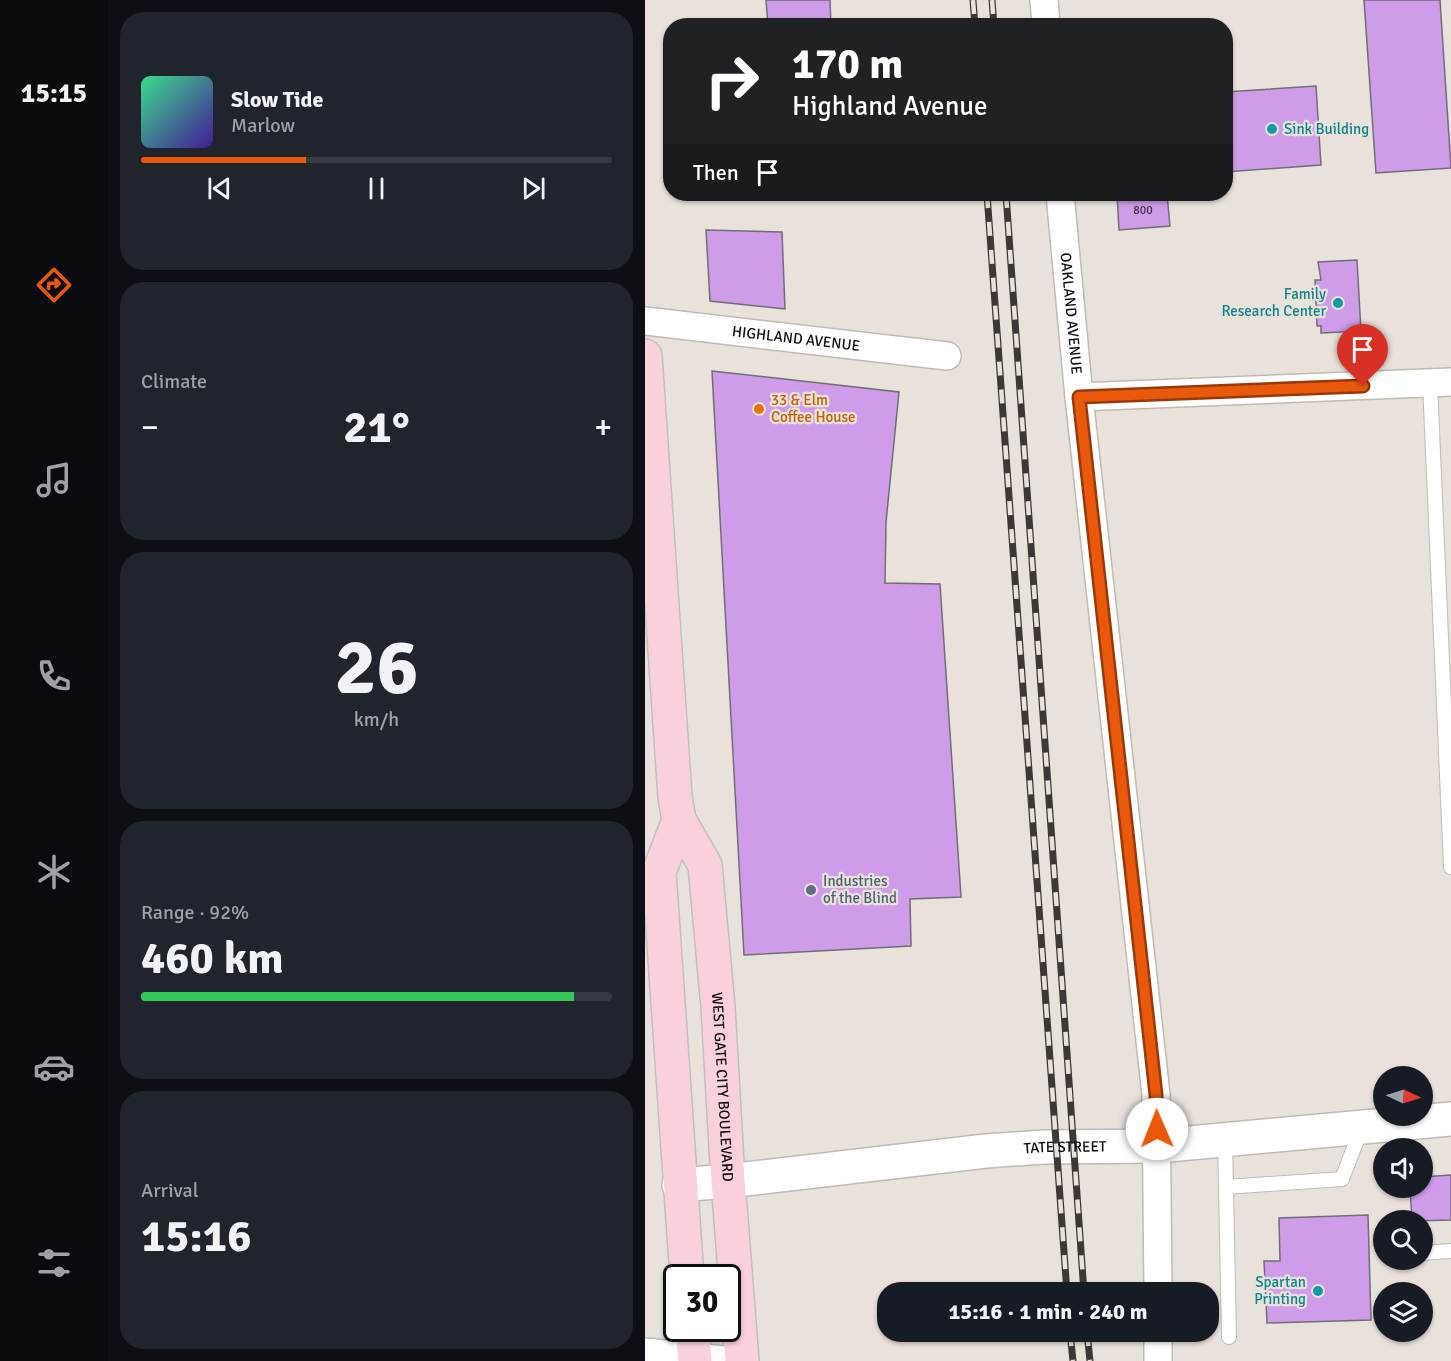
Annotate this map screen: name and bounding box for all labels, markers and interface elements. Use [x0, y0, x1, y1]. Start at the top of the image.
text: 170 m [792, 39, 903, 90]
icon: right [693, 42, 771, 120]
text: 15:15 [21, 77, 87, 110]
text: Slow Tide [231, 86, 323, 113]
text: Highland Avenue [792, 90, 988, 123]
text: Marlow [231, 113, 295, 138]
place label: Sink Building [1284, 120, 1369, 138]
marker: Sink Building [1265, 122, 1279, 136]
icon: arrive [751, 156, 784, 189]
text: Then [693, 159, 739, 186]
icon: previous [203, 172, 236, 205]
icon: pause [360, 172, 393, 205]
icon: next [517, 172, 550, 205]
house number: 800 [1133, 203, 1153, 218]
street label: OAKLAND AVENUE [1057, 252, 1086, 375]
icon: directions [33, 264, 75, 306]
place label: Family Research Center [1221, 285, 1326, 320]
marker: Family Research Center [1331, 296, 1345, 310]
street label: HIGHLAND AVENUE [731, 322, 861, 355]
pin [1337, 324, 1388, 386]
icon: arrive [1346, 333, 1379, 366]
text: Climate [141, 369, 207, 394]
place label: 33 & Elm Coffee House [771, 391, 856, 426]
text: 21° [343, 400, 410, 455]
marker: 33 & Elm Coffee House [752, 402, 766, 416]
text: − [141, 407, 159, 448]
text: + [594, 407, 612, 448]
icon: music [33, 459, 75, 501]
text: 26 [334, 620, 419, 716]
icon: phone [33, 655, 75, 697]
text: km/h [354, 707, 399, 732]
icon: climate [33, 851, 75, 893]
place label: Industries of the Blind [823, 872, 897, 907]
marker: Industries of the Blind [804, 883, 818, 897]
text: Range · 92% [141, 900, 249, 925]
text: 460 km [141, 931, 284, 986]
street label: WEST GATE CITY BOULEVARD [708, 991, 737, 1182]
icon: car [33, 1046, 75, 1088]
north arrow [1373, 1066, 1433, 1126]
map controls [1373, 1066, 1433, 1342]
position arrow [1125, 1097, 1189, 1161]
street label: TATE STREET [1023, 1137, 1107, 1157]
button: sound [1373, 1138, 1433, 1198]
text: Arrival [141, 1178, 199, 1203]
text: 15:16 [141, 1209, 251, 1264]
button: search [1373, 1210, 1433, 1270]
icon: filters [33, 1242, 75, 1284]
speed limit sign: 30 [663, 1264, 741, 1342]
place label: Spartan Printing [1254, 1273, 1306, 1308]
button: layers [1373, 1282, 1433, 1342]
marker: Spartan Printing [1311, 1284, 1325, 1298]
text: 15:16 · 1 min · 240 m [948, 1298, 1148, 1325]

